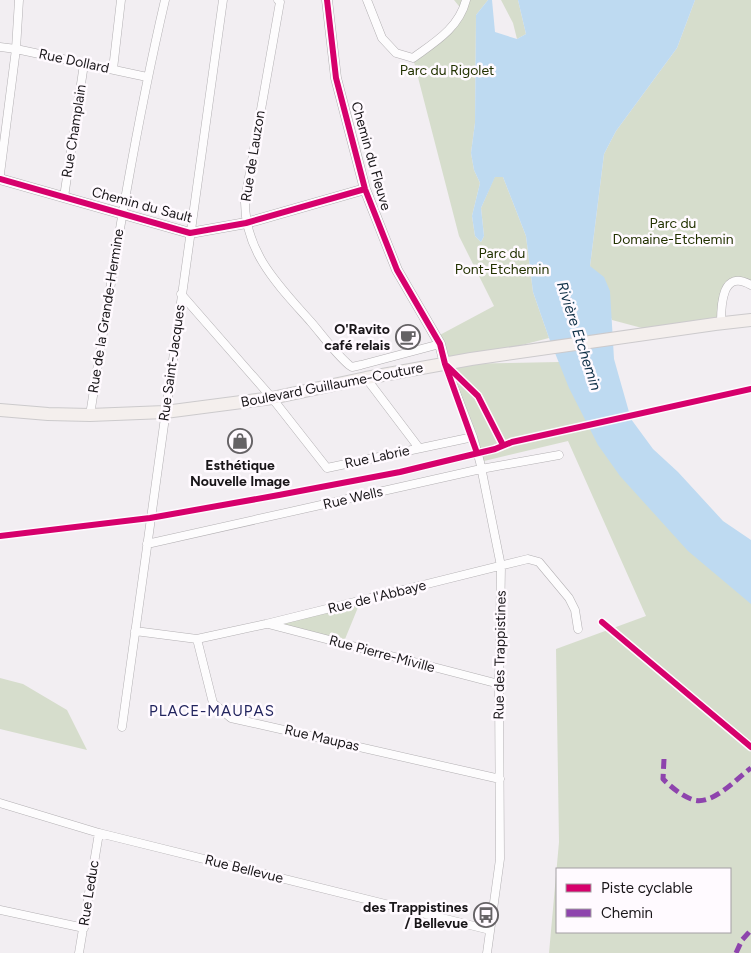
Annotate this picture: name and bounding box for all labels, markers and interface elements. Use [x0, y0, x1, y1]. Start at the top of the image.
street label: Rue Dollard [37, 45, 111, 77]
park label: Parc du Rigolet [400, 62, 494, 79]
street label: Rue Champlain [58, 83, 90, 179]
street label: Chemin du Fleuve [347, 100, 395, 213]
street label: Rue de Lauzon [237, 109, 269, 203]
street label: Chemin du Sault [90, 183, 194, 227]
park label: Parc du Domaine-Etchemin [613, 215, 734, 248]
street label: Rue de la Grande-Hermine [85, 227, 127, 394]
park label: Parc du Pont-Etchemin [455, 245, 549, 278]
water label: Rivière Etchemin [553, 279, 605, 393]
street label: Rue Saint-Jacques [155, 304, 189, 422]
place label: O'Ravito café relais [324, 321, 390, 354]
cafe icon: O'Ravito café relais [395, 324, 421, 350]
street label: Boulevard Guillaume-Couture [239, 359, 425, 411]
shop icon: Esthétique Nouvelle Image [227, 428, 253, 454]
street label: Rue Labrie [343, 442, 411, 472]
place label: Esthétique Nouvelle Image [190, 457, 290, 490]
street label: Rue Wells [321, 483, 385, 513]
street label: Rue de l'Abbaye [326, 576, 428, 617]
street label: Rue des Trappistines [490, 590, 510, 720]
street label: Rue Pierre-Miville [327, 632, 437, 676]
district label: PLACE-MAUPAS [149, 702, 275, 720]
street label: Rue Maupas [283, 721, 361, 755]
street label: Rue Bellevue [203, 851, 285, 887]
street label: Rue Leduc [75, 859, 103, 927]
legend [556, 868, 731, 933]
text: Piste cyclable [601, 879, 693, 897]
place label: des Trappistines / Bellevue [363, 899, 468, 932]
bus stop icon: des Trappistines / Bellevue [473, 902, 499, 928]
text: Chemin [601, 904, 653, 922]

